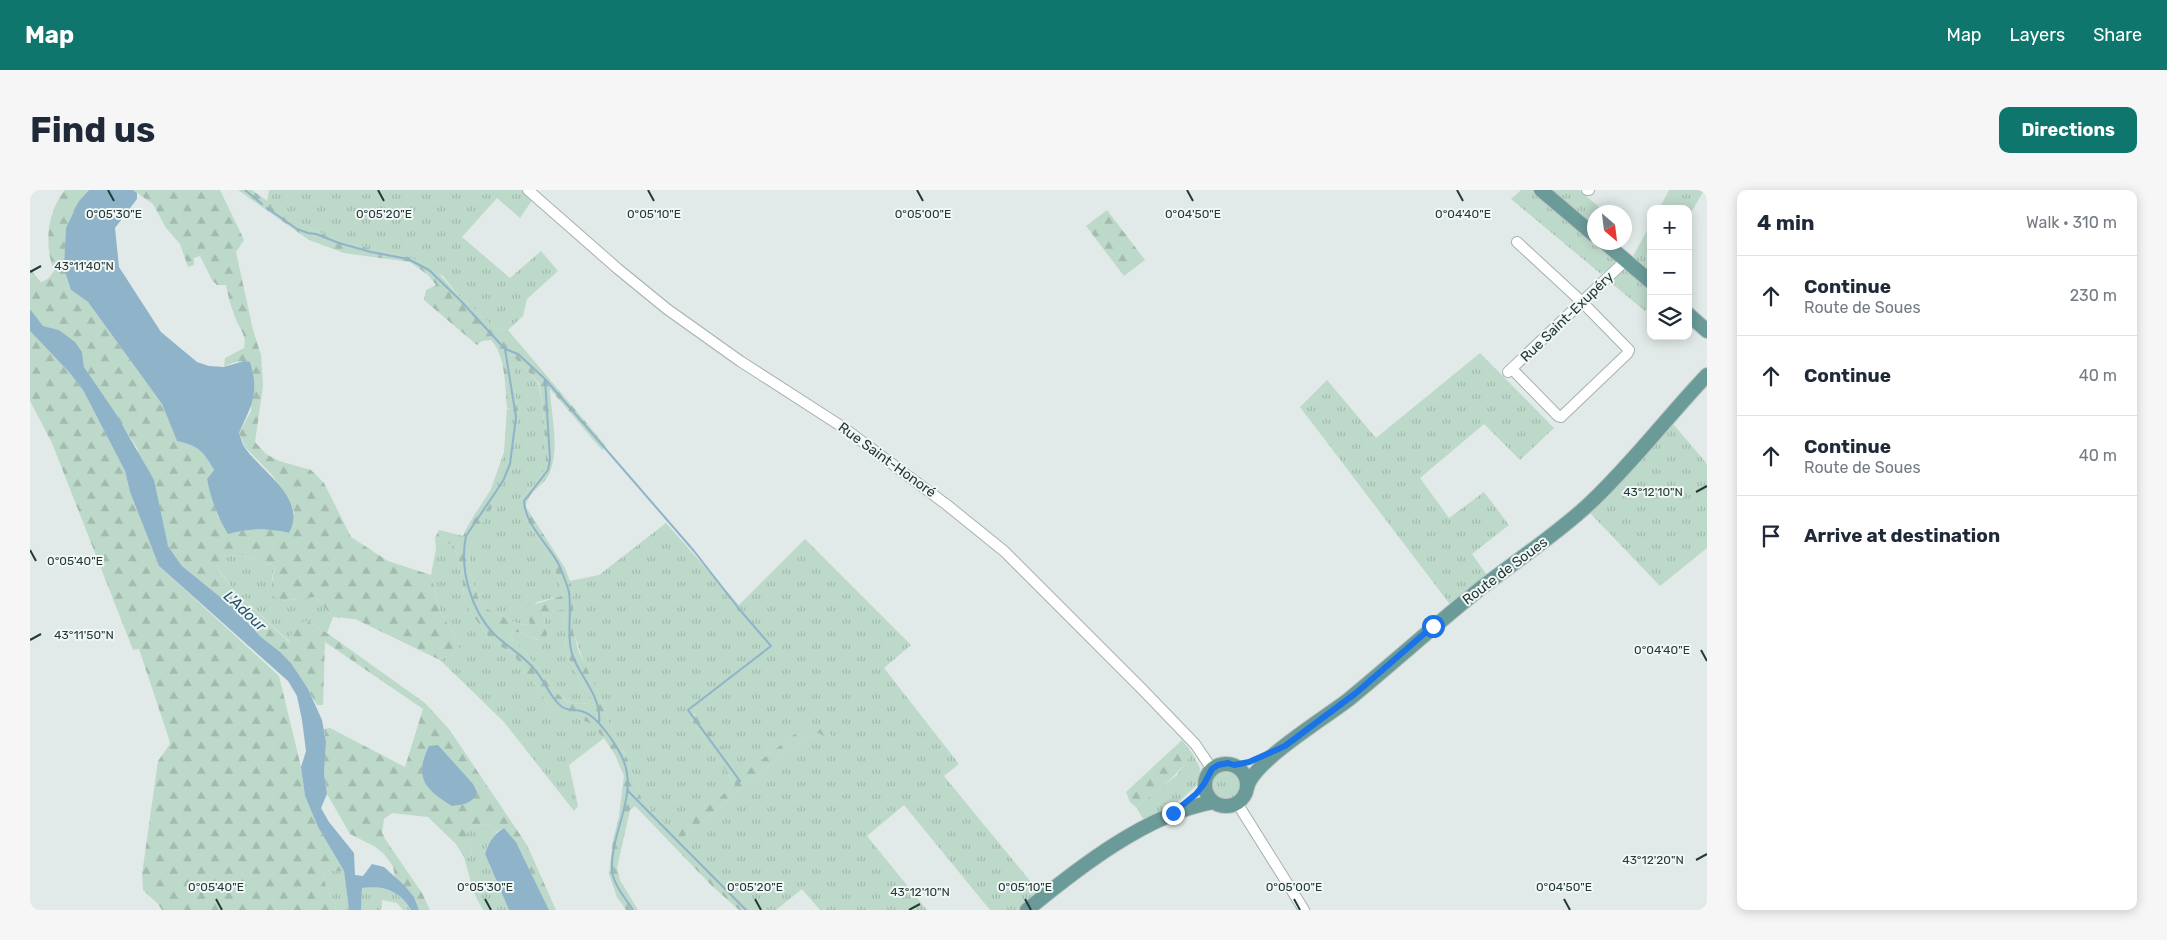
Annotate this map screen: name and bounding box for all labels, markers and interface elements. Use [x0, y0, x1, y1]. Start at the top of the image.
text: Map [25, 21, 74, 49]
text: Map [1947, 24, 1982, 46]
text: Layers [2010, 24, 2065, 46]
text: Share [2093, 24, 2142, 46]
button: Directions [1999, 107, 2137, 153]
text: Find us [30, 109, 155, 151]
north arrow [1587, 205, 1632, 250]
map controls [1647, 205, 1692, 340]
button: + [1647, 205, 1692, 250]
text: 0°05'30"E [86, 207, 142, 221]
text: 0°05'20"E [356, 207, 412, 221]
text: 0°05'10"E [627, 207, 681, 221]
text: 0°05'00"E [895, 207, 951, 221]
text: 0°04'50"E [1165, 207, 1221, 221]
text: 0°04'40"E [1435, 207, 1491, 221]
text: 4 min [1757, 210, 1815, 235]
text: Walk · 310 m [2026, 213, 2117, 232]
button: − [1647, 250, 1692, 295]
text: 43°11'40"N [54, 259, 114, 273]
street label: Rue Saint-Exupéry [1517, 268, 1617, 366]
text: Continue [1804, 275, 1891, 298]
icon: ahead [1757, 282, 1785, 310]
text: 230 m [2070, 286, 2117, 305]
button: layers [1647, 295, 1692, 340]
text: Route de Soues [1804, 298, 1921, 317]
icon: ahead [1757, 362, 1785, 390]
text: Continue [1804, 364, 1891, 387]
text: 40 m [2079, 366, 2117, 385]
street label: Rue Saint-Honoré [835, 419, 939, 501]
text: Continue [1804, 435, 1891, 458]
icon: ahead [1757, 442, 1785, 470]
text: 40 m [2079, 446, 2117, 465]
text: Route de Soues [1804, 458, 1921, 477]
text: 43°12'10"N [1623, 485, 1683, 499]
icon: arrive [1757, 522, 1785, 550]
text: Arrive at destination [1804, 524, 2000, 547]
street label: Route de Soues [1459, 534, 1551, 608]
text: 0°05'40"E [47, 554, 103, 568]
water label: L'Adour [220, 587, 271, 636]
route start [1422, 615, 1445, 638]
text: 43°11'50"N [54, 628, 114, 642]
text: 0°04'40"E [1634, 643, 1690, 657]
route end [1162, 802, 1185, 825]
text: 43°12'20"N [1622, 853, 1684, 867]
text: 0°05'40"E [188, 880, 244, 894]
text: 0°05'30"E [457, 880, 513, 894]
text: 0°05'20"E [727, 880, 783, 894]
text: 0°05'10"E [998, 880, 1052, 894]
text: 0°05'00"E [1266, 880, 1322, 894]
text: 0°04'50"E [1536, 880, 1592, 894]
text: 43°12'10"N [890, 885, 950, 899]

